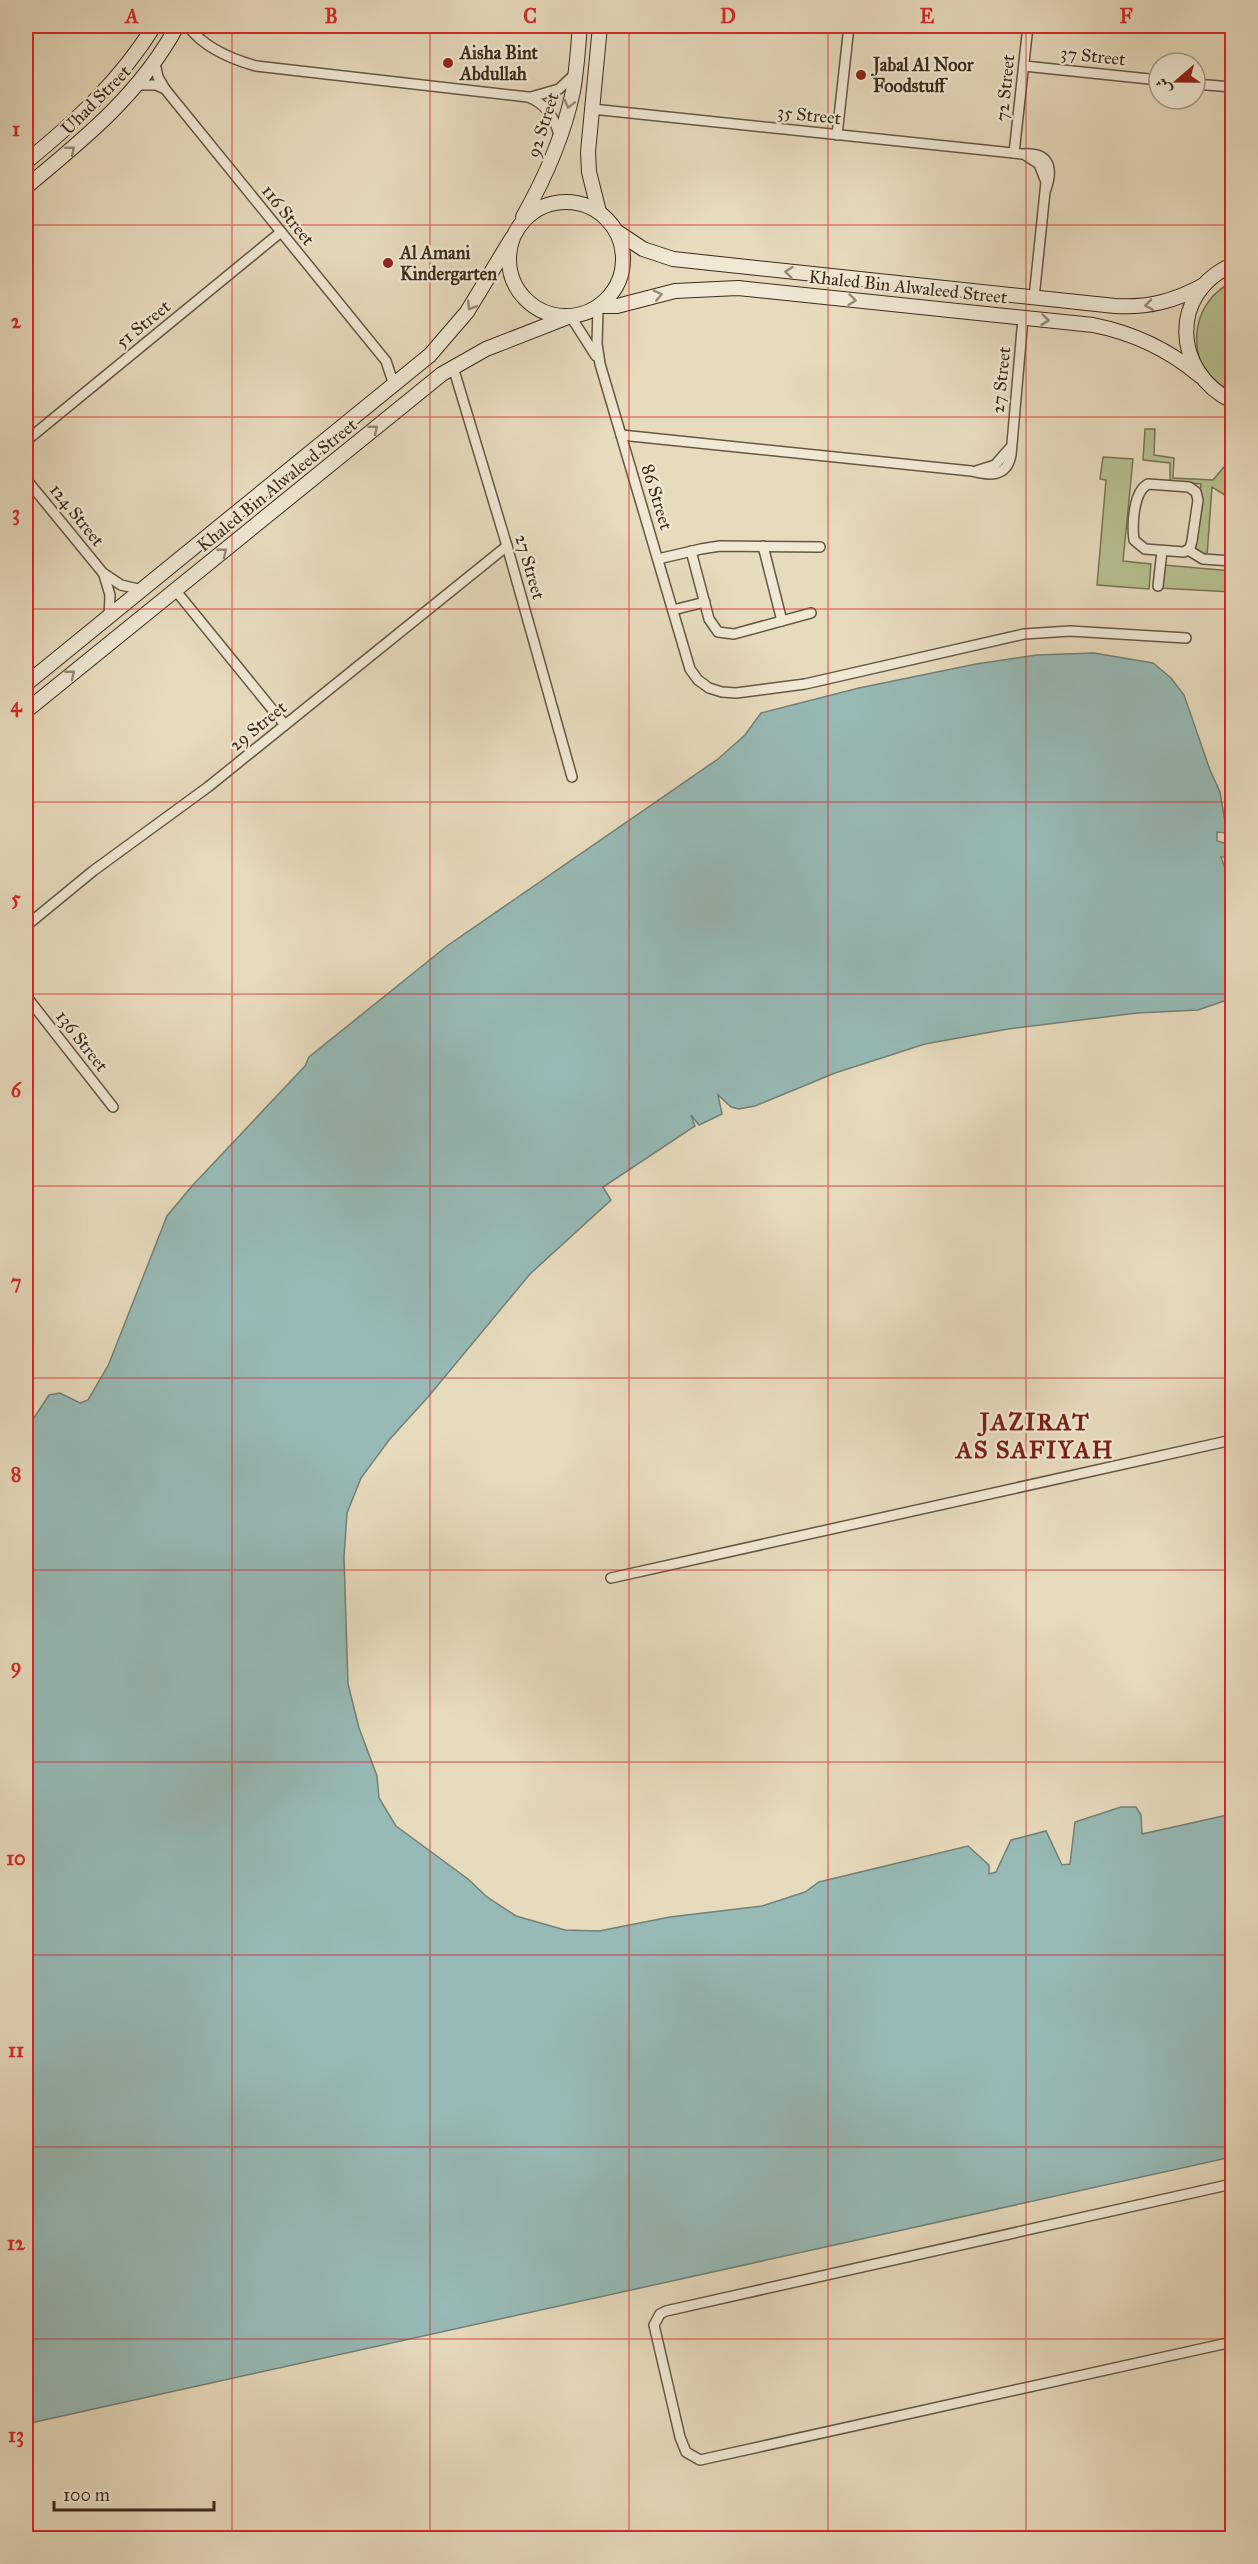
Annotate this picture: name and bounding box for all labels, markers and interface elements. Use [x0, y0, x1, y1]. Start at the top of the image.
text: A [123, 4, 139, 28]
text: B [324, 4, 338, 28]
text: C [523, 4, 537, 28]
text: D [720, 4, 736, 28]
text: E [920, 4, 935, 28]
text: F [1119, 4, 1133, 28]
place label: Aisha Bint Abdullah [459, 42, 539, 85]
street label: 37 Street [1059, 42, 1127, 70]
north arrow [1147, 51, 1207, 111]
street label: 72 Street [991, 53, 1020, 123]
place label: Jabal Al Noor Foodstuff [871, 54, 975, 97]
marker: Aisha Bint Abdullah [441, 56, 455, 70]
street label: Uhad Street [57, 60, 136, 139]
marker: Jabal Al Noor Foodstuff [854, 68, 868, 82]
text: ش [1152, 75, 1175, 97]
street label: 92 Street [522, 89, 564, 160]
one-way arrow [564, 99, 577, 109]
street label: 35 Street [776, 101, 843, 129]
text: 1 [12, 117, 20, 141]
one-way arrow [64, 146, 75, 157]
street label: 116 Street [257, 180, 320, 250]
place label: Al Amani Kindergarten [399, 242, 497, 286]
marker: Al Amani Kindergarten [381, 256, 395, 270]
one-way arrow [784, 266, 793, 279]
street label: Khaled Bin Alwaleed Street [808, 266, 1009, 308]
one-way arrow [653, 290, 663, 303]
one-way arrow [847, 293, 856, 305]
street label: 51 Street [111, 295, 175, 353]
one-way arrow [1145, 299, 1154, 311]
one-way arrow [467, 300, 478, 311]
text: 2 [11, 309, 22, 333]
one-way arrow [1041, 313, 1050, 326]
street label: 27 Street [987, 345, 1015, 414]
street label: Khaled Bin Alwaleed Street [193, 413, 362, 556]
one-way arrow [367, 425, 378, 436]
street label: 86 Street [637, 462, 678, 533]
street label: 124 Street [45, 479, 109, 551]
text: 3 [12, 501, 20, 526]
street label: 27 Street [510, 532, 550, 603]
one-way arrow [216, 548, 227, 559]
one-way arrow [64, 671, 75, 682]
text: 4 [10, 693, 22, 718]
street label: 29 Street [225, 696, 291, 756]
text: 5 [11, 886, 21, 910]
street label: 136 Street [51, 1006, 113, 1077]
text: 6 [11, 1078, 23, 1102]
text: 7 [11, 1270, 22, 1294]
district label: JAZIRAT AS SAFIYAH [954, 1407, 1114, 1465]
text: 8 [11, 1462, 21, 1486]
text: 9 [11, 1654, 21, 1679]
text: 10 [6, 1846, 26, 1870]
text: 11 [8, 2038, 24, 2062]
text: 12 [7, 2231, 26, 2255]
text: 13 [8, 2423, 24, 2448]
scale bar [54, 2474, 214, 2512]
text: 100 m [63, 2484, 110, 2506]

